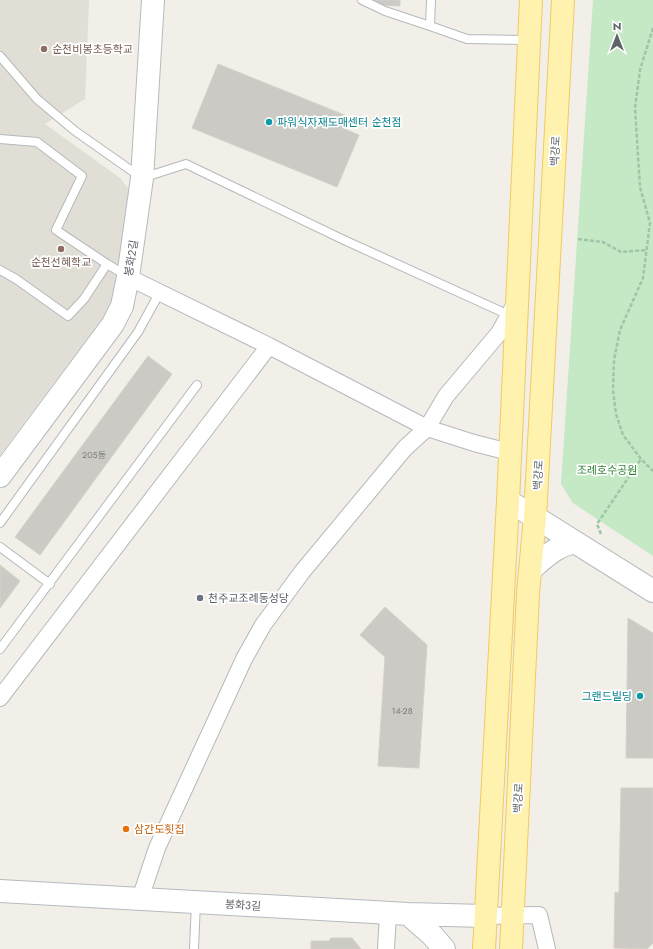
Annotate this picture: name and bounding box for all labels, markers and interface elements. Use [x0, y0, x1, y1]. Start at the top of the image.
north arrow [597, 16, 637, 56]
text: N [613, 18, 621, 34]
place label: 순천비봉초등학교 [52, 41, 133, 57]
marker: 순천비봉초등학교 [39, 44, 49, 54]
place label: 파워식자재도매센터 순천점 [277, 114, 402, 130]
marker: 파워식자재도매센터 순천점 [264, 117, 274, 127]
street label: 백강로 [546, 135, 564, 167]
street label: 봉화2길 [120, 239, 142, 277]
marker: 순천선혜학교 [56, 244, 66, 254]
place label: 순천선혜학교 [31, 254, 91, 270]
house number: 205동 [82, 448, 106, 461]
street label: 백강로 [529, 459, 547, 491]
park label: 조례호수공원 [577, 462, 637, 478]
place label: 천주교조례동성당 [208, 590, 289, 606]
marker: 천주교조례동성당 [195, 593, 205, 603]
place label: 그랜드빌딩 [581, 688, 632, 704]
marker: 그랜드빌딩 [635, 691, 645, 701]
house number: 14-28 [391, 704, 413, 717]
street label: 백강로 [509, 782, 527, 814]
place label: 삼간도횟집 [134, 821, 185, 837]
marker: 삼간도횟집 [121, 824, 131, 834]
street label: 봉화3길 [224, 896, 262, 914]

